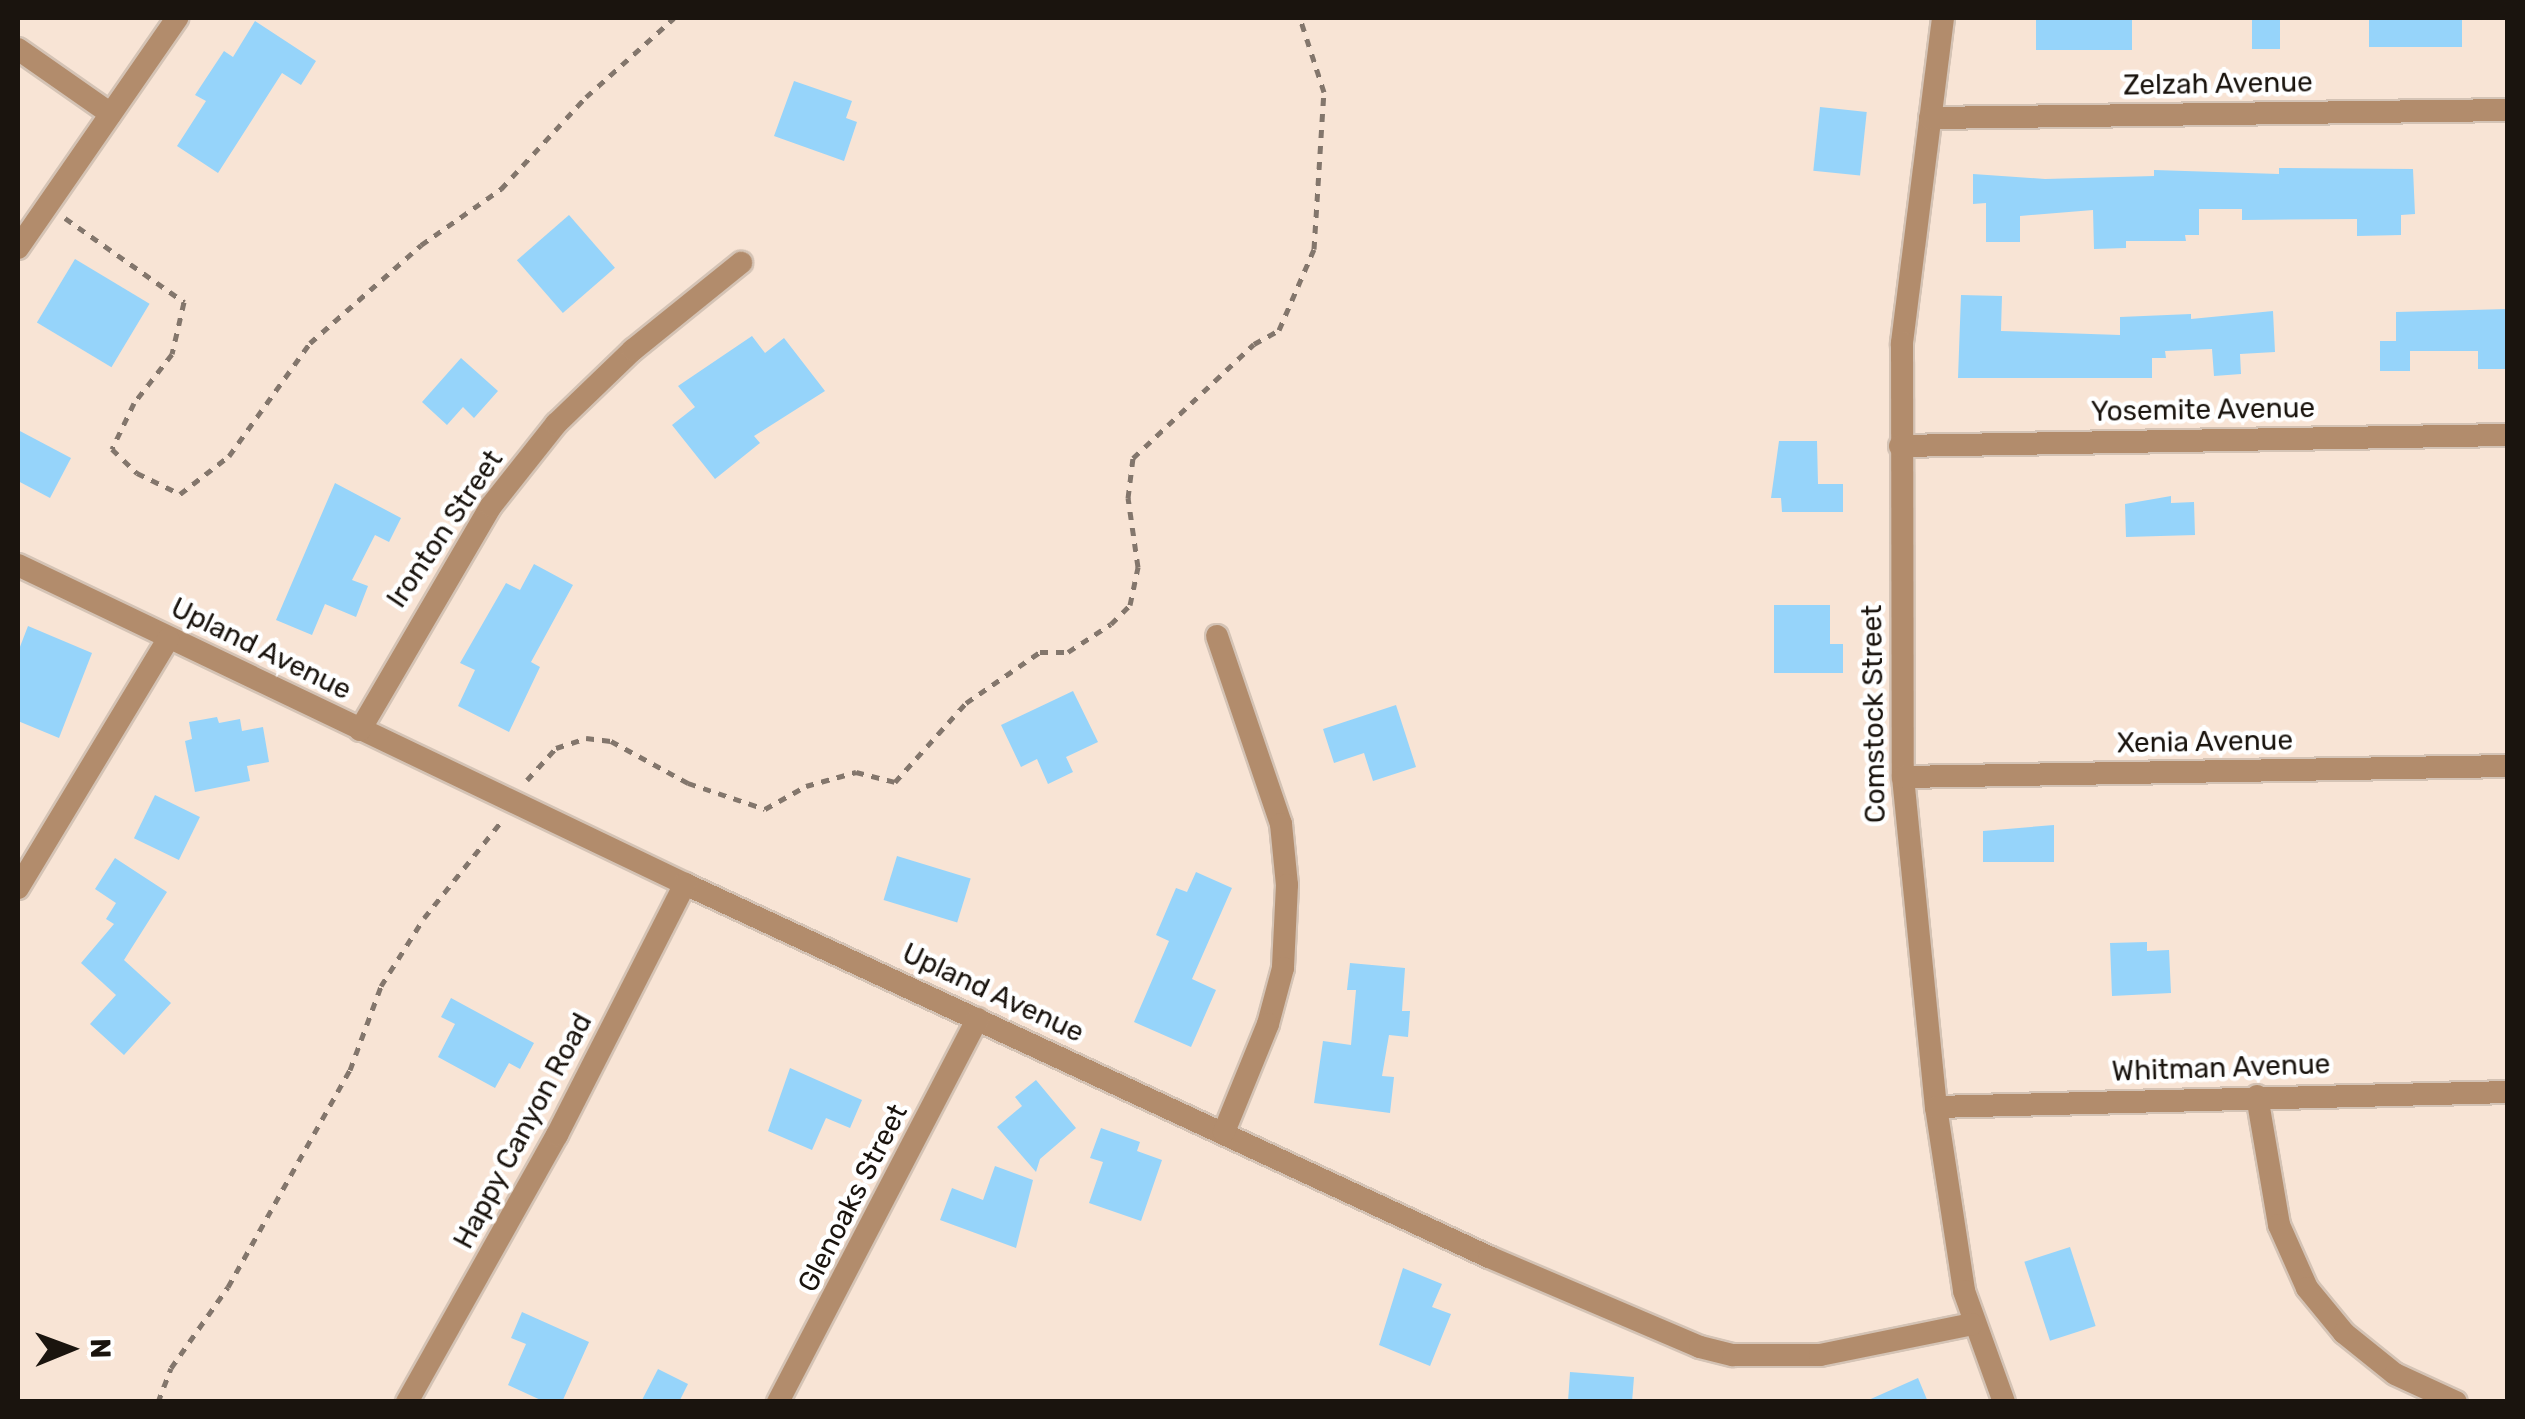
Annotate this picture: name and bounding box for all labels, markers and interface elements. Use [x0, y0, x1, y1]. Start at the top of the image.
street label: Zelzah Avenue [2122, 66, 2314, 102]
street label: Yosemite Avenue [2090, 391, 2316, 429]
street label: Ironton Street [380, 444, 510, 614]
street label: Upland Avenue [165, 591, 357, 707]
street label: Comstock Street [1855, 604, 1893, 824]
street label: Xenia Avenue [2116, 724, 2294, 760]
street label: Upland Avenue [897, 936, 1089, 1050]
street label: Happy Canyon Road [447, 1007, 599, 1255]
street label: Whitman Avenue [2111, 1047, 2331, 1089]
street label: Glenoaks Street [791, 1098, 915, 1298]
north arrow [20, 1299, 120, 1399]
text: N [84, 1338, 117, 1359]

